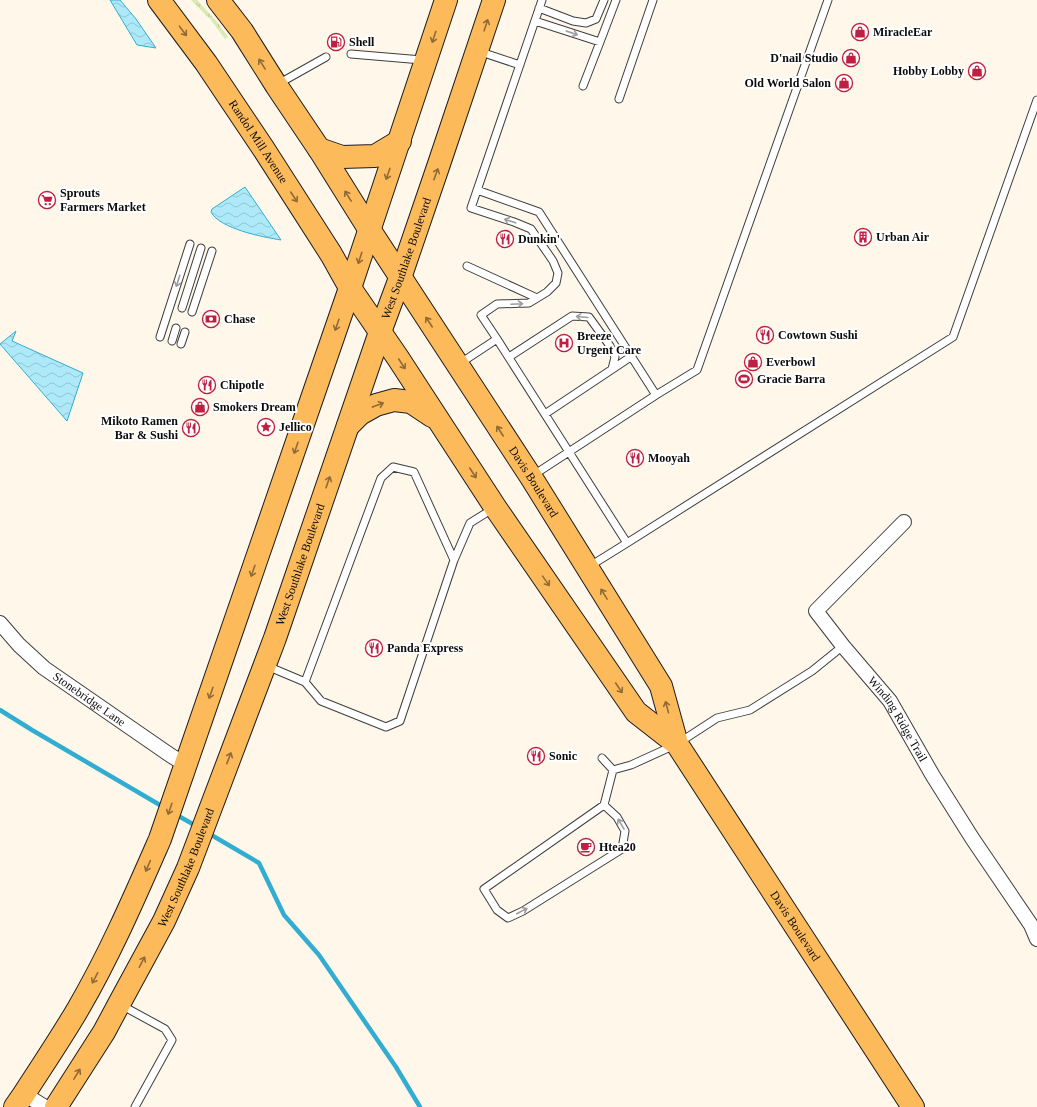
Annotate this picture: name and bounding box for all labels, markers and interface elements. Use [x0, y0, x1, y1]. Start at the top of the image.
one-way arrow [483, 18, 490, 31]
shop icon: MiracleEar [850, 22, 870, 42]
one-way arrow [179, 25, 187, 36]
place label: MiracleEar [873, 25, 933, 39]
one-way arrow [430, 30, 437, 43]
one-way arrow [565, 30, 578, 37]
fuel station icon: Shell [326, 32, 346, 52]
place label: Shell [349, 35, 375, 49]
shop icon: D'nail Studio [841, 48, 861, 68]
place label: D'nail Studio [770, 51, 838, 65]
one-way arrow [258, 59, 266, 70]
shop icon: Hobby Lobby [967, 61, 987, 81]
place label: Hobby Lobby [893, 64, 964, 78]
shop icon: Old World Salon [834, 73, 854, 93]
place label: Old World Salon [745, 76, 831, 90]
street label: Randol Mill Avenue [226, 97, 291, 186]
one-way arrow [384, 167, 392, 179]
one-way arrow [432, 169, 440, 181]
place label: Sprouts Farmers Market [60, 186, 146, 214]
supermarket icon: Sprouts Farmers Market [37, 190, 57, 210]
one-way arrow [291, 191, 299, 203]
one-way arrow [344, 191, 352, 202]
street label: West Southlake Boulevard [378, 196, 434, 321]
one-way arrow [505, 216, 517, 224]
building icon: Urban Air [853, 227, 873, 247]
restaurant icon: Dunkin' [495, 229, 515, 249]
place label: Urban Air [876, 230, 930, 244]
place label: Dunkin' [518, 232, 560, 246]
one-way arrow [355, 252, 363, 264]
one-way arrow [174, 274, 181, 287]
one-way arrow [510, 300, 523, 307]
bank icon: Chase [201, 309, 221, 329]
place label: Chase [224, 312, 256, 326]
one-way arrow [576, 313, 589, 320]
one-way arrow [425, 317, 433, 328]
one-way arrow [333, 318, 341, 330]
restaurant icon: Cowtown Sushi [755, 325, 775, 345]
place label: Cowtown Sushi [778, 328, 858, 342]
place label: Breeze Urgent Care [577, 329, 642, 357]
hospital icon: Breeze Urgent Care [554, 333, 574, 353]
shop icon: Everbowl [743, 352, 763, 372]
place label: Everbowl [766, 355, 816, 369]
one-way arrow [398, 358, 406, 369]
sports icon: Gracie Barra [734, 369, 754, 389]
place label: Gracie Barra [757, 372, 825, 386]
restaurant icon: Chipotle [197, 375, 217, 395]
place label: Chipotle [220, 378, 265, 392]
shop icon: Smokers Dream [190, 397, 210, 417]
place label: Smokers Dream [213, 400, 296, 414]
one-way arrow [372, 400, 384, 408]
place label: Mikoto Ramen Bar & Sushi [101, 414, 179, 442]
place icon: Jellico [256, 417, 276, 437]
restaurant icon: Mikoto Ramen Bar & Sushi [181, 418, 201, 438]
place label: Jellico [279, 420, 312, 434]
one-way arrow [496, 426, 504, 437]
one-way arrow [291, 441, 299, 453]
street label: Davis Boulevard [506, 444, 561, 520]
restaurant icon: Mooyah [625, 448, 645, 468]
place label: Mooyah [648, 451, 690, 465]
one-way arrow [469, 467, 477, 478]
one-way arrow [325, 477, 333, 489]
street label: West Southlake Boulevard [273, 502, 328, 627]
one-way arrow [249, 564, 257, 576]
one-way arrow [542, 575, 550, 587]
one-way arrow [599, 588, 607, 600]
restaurant icon: Panda Express [364, 638, 384, 658]
place label: Panda Express [387, 641, 463, 655]
street label: Stonebridge Lane [50, 669, 128, 729]
street label: Winding Ridge Trail [865, 673, 931, 765]
one-way arrow [615, 682, 623, 693]
one-way arrow [206, 687, 214, 699]
one-way arrow [662, 700, 670, 713]
restaurant icon: Sonic [526, 746, 546, 766]
place label: Sonic [549, 749, 578, 763]
one-way arrow [226, 753, 234, 765]
one-way arrow [166, 803, 174, 815]
street label: West Southlake Boulevard [155, 806, 217, 930]
one-way arrow [616, 818, 624, 830]
cafe icon: Htea20 [576, 837, 596, 857]
place label: Htea20 [599, 840, 636, 854]
one-way arrow [144, 860, 152, 872]
street label: Davis Boulevard [767, 888, 823, 964]
one-way arrow [515, 907, 527, 914]
one-way arrow [139, 956, 146, 968]
one-way arrow [90, 972, 98, 984]
one-way arrow [73, 1069, 81, 1080]

